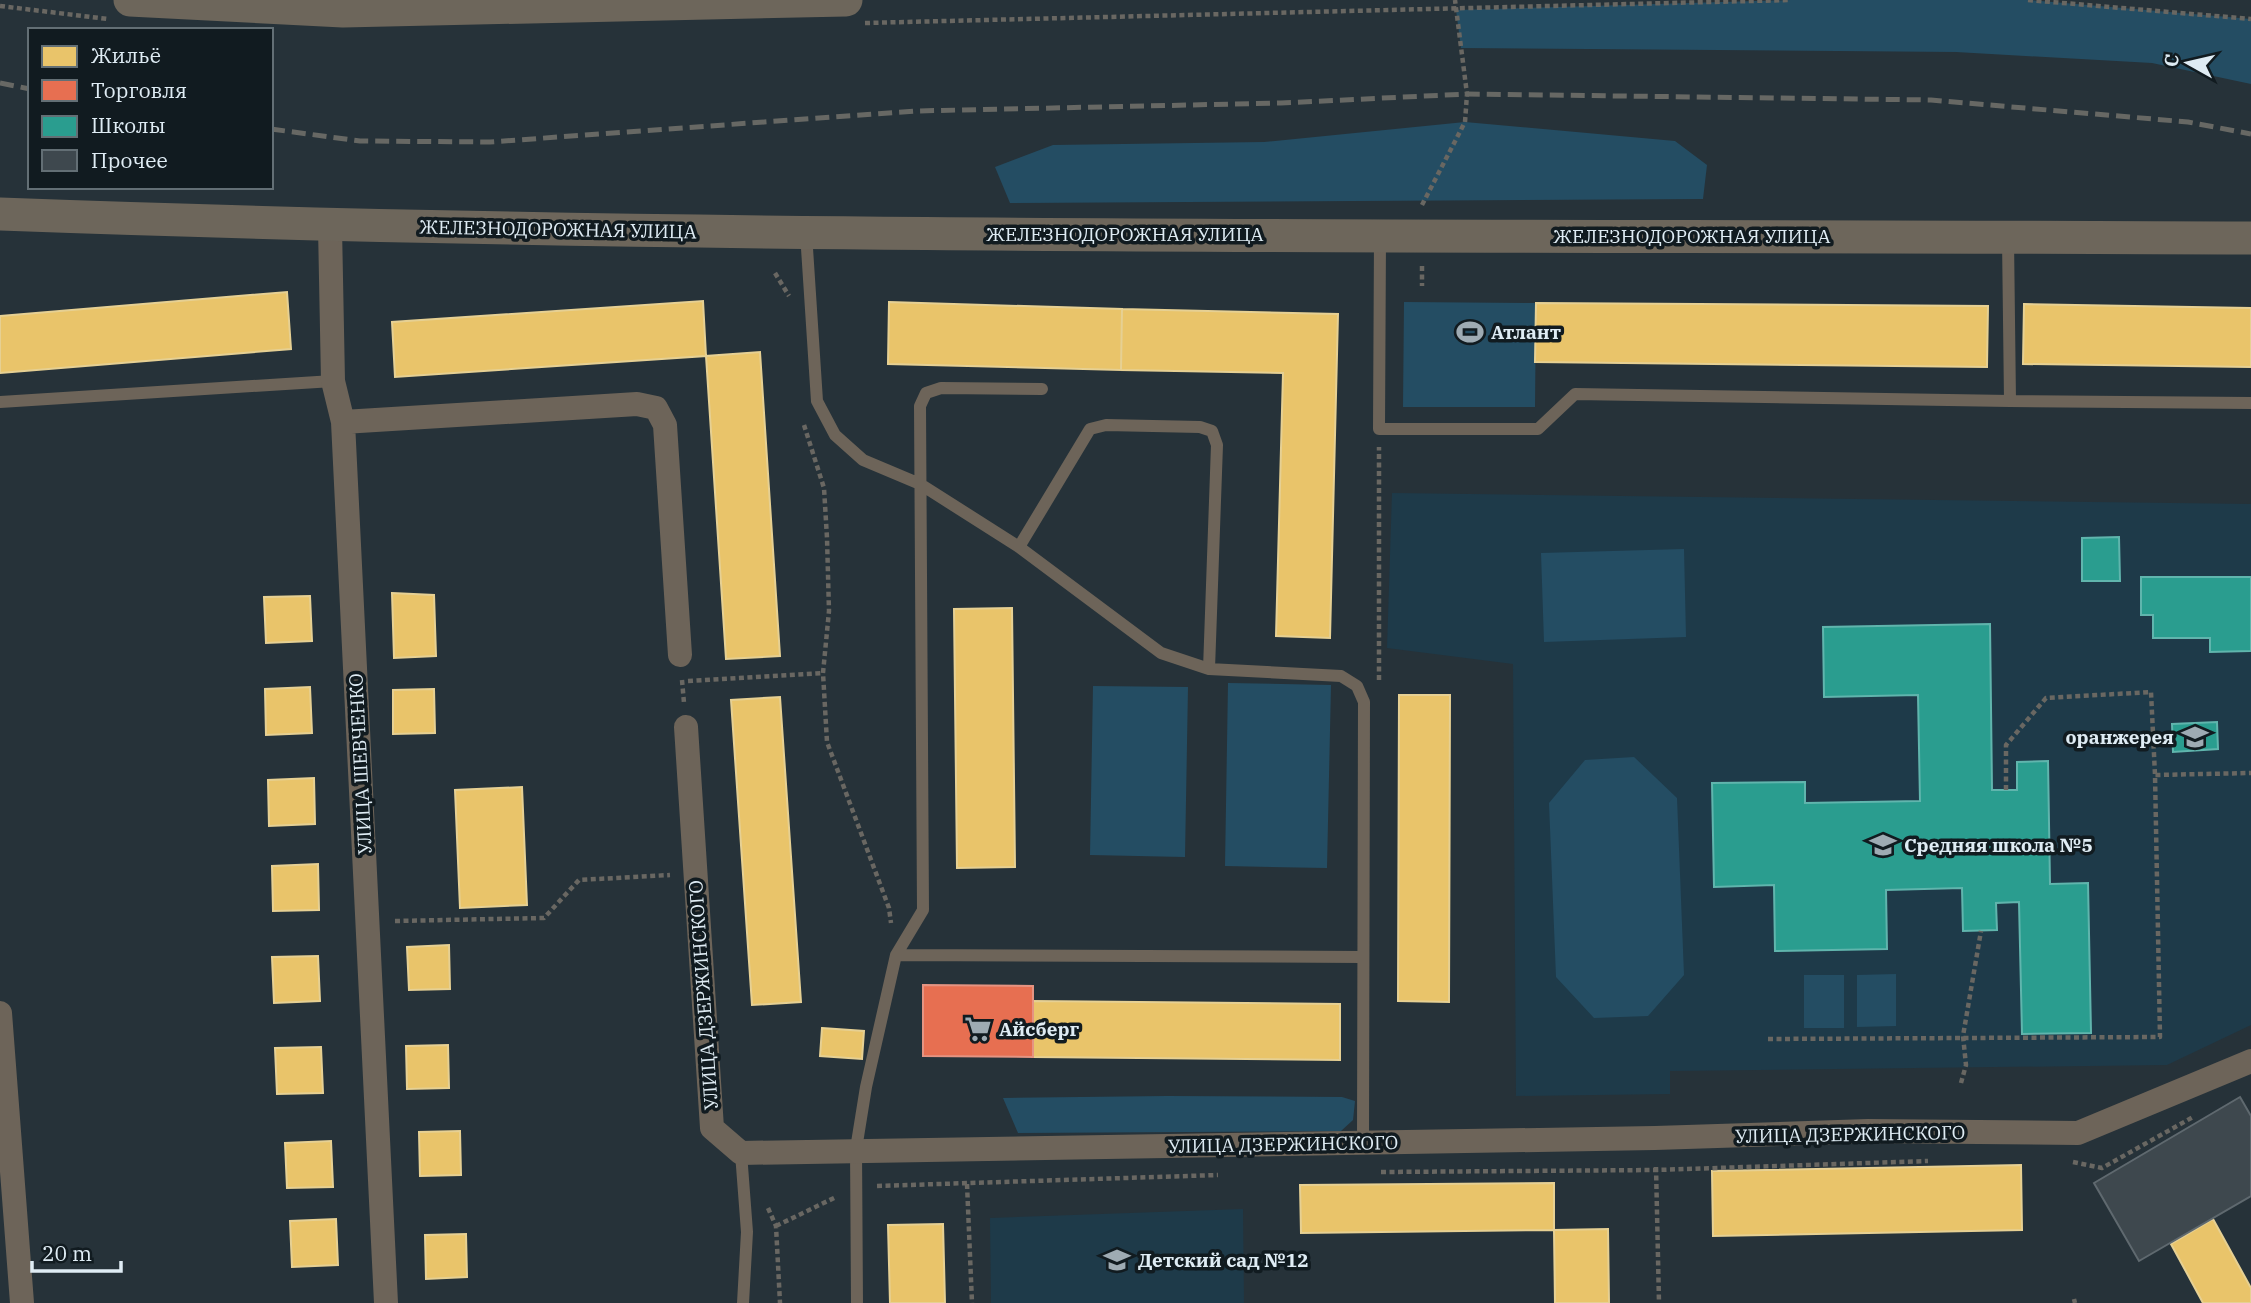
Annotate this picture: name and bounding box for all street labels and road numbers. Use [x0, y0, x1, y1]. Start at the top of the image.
street label: ЖЕЛЕЗНОДОРОЖНАЯ УЛИЦА [419, 215, 697, 243]
street label: ЖЕЛЕЗНОДОРОЖНАЯ УЛИЦА [986, 222, 1264, 246]
street label: ЖЕЛЕЗНОДОРОЖНАЯ УЛИЦА [1553, 224, 1831, 248]
street label: УЛИЦА ШЕВЧЕНКО [343, 673, 377, 855]
street label: УЛИЦА ДЗЕРЖИНСКОГО [683, 879, 723, 1111]
street label: УЛИЦА ДЗЕРЖИНСКОГО [1735, 1120, 1965, 1148]
street label: УЛИЦА ДЗЕРЖИНСКОГО [1168, 1130, 1398, 1158]

